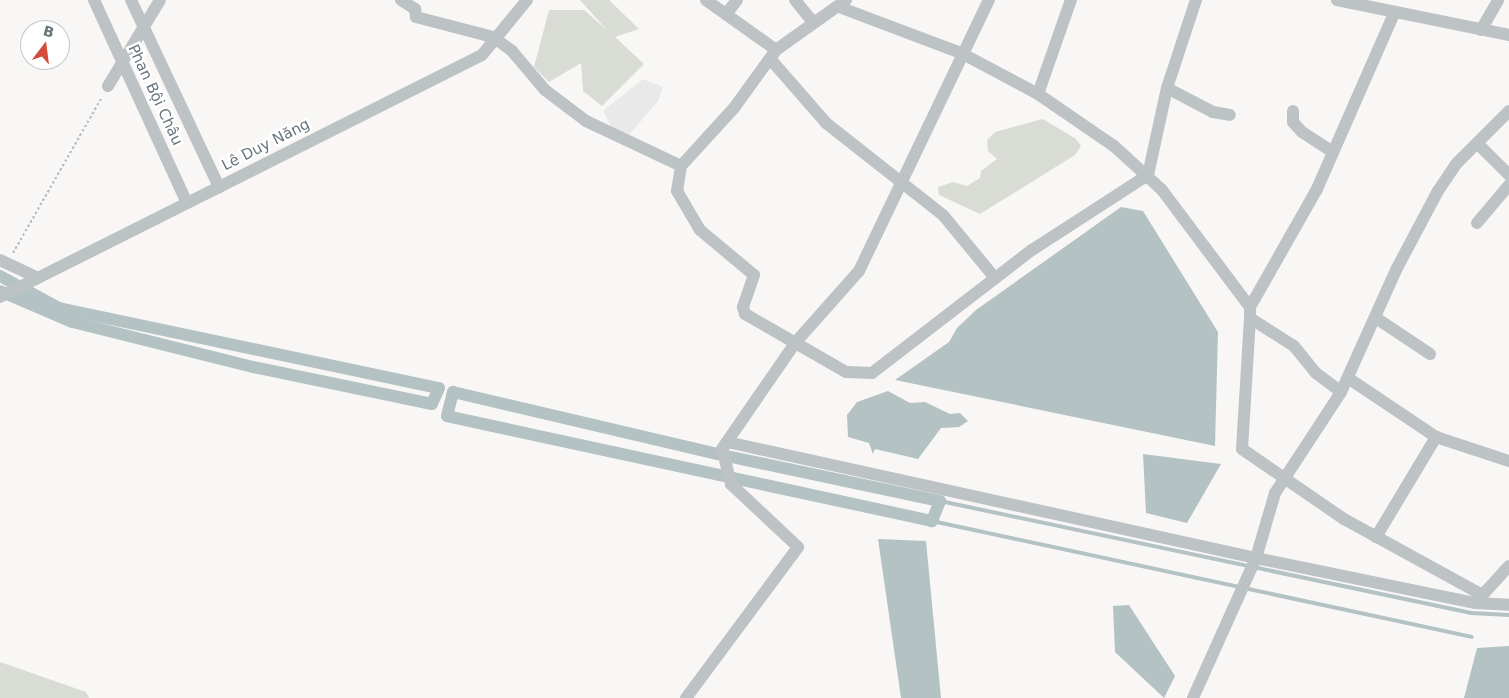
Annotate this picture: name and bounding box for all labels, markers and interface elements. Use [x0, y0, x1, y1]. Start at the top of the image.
north arrow [20, 20, 70, 70]
text: B [41, 22, 56, 41]
street label: Phan Bội Châu [124, 42, 186, 148]
street label: Lê Duy Năng [219, 115, 313, 175]

